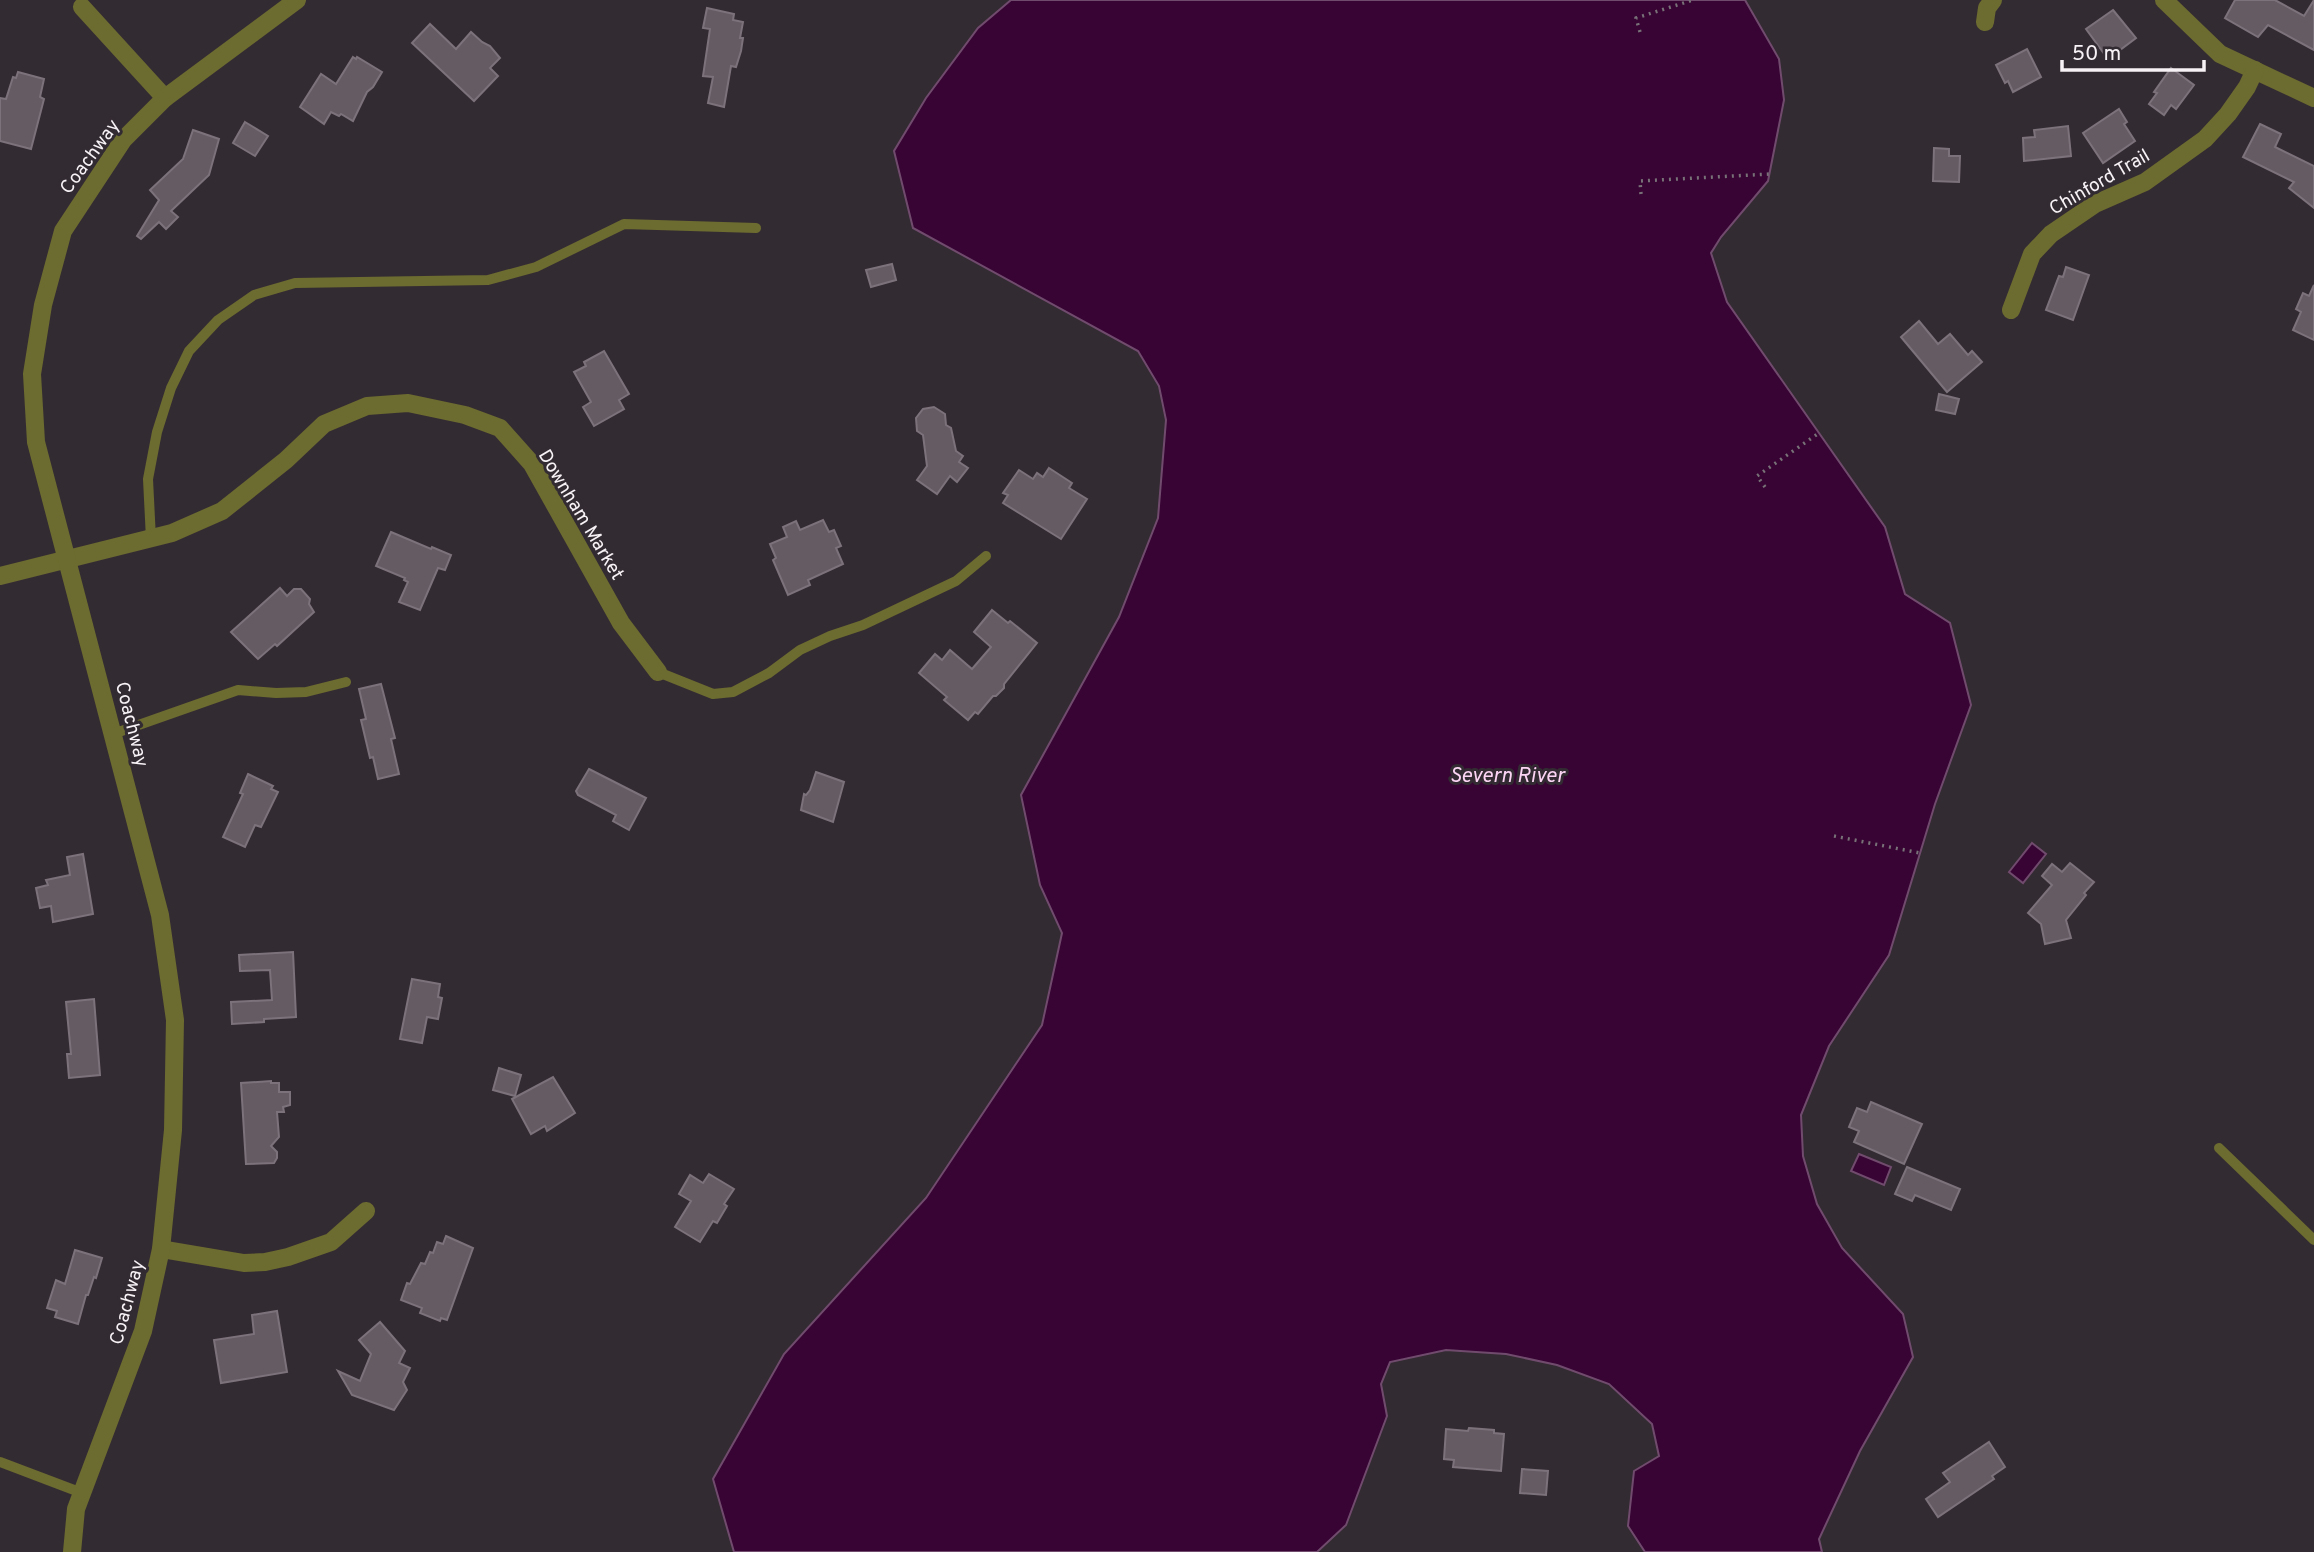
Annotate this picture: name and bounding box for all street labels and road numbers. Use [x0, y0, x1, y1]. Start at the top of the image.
street label: Coachway [55, 115, 126, 199]
street label: Chinford Trail [2045, 144, 2155, 221]
street label: Downham Market [532, 445, 629, 585]
street label: Coachway [109, 679, 153, 770]
street label: Coachway [105, 1257, 151, 1348]

